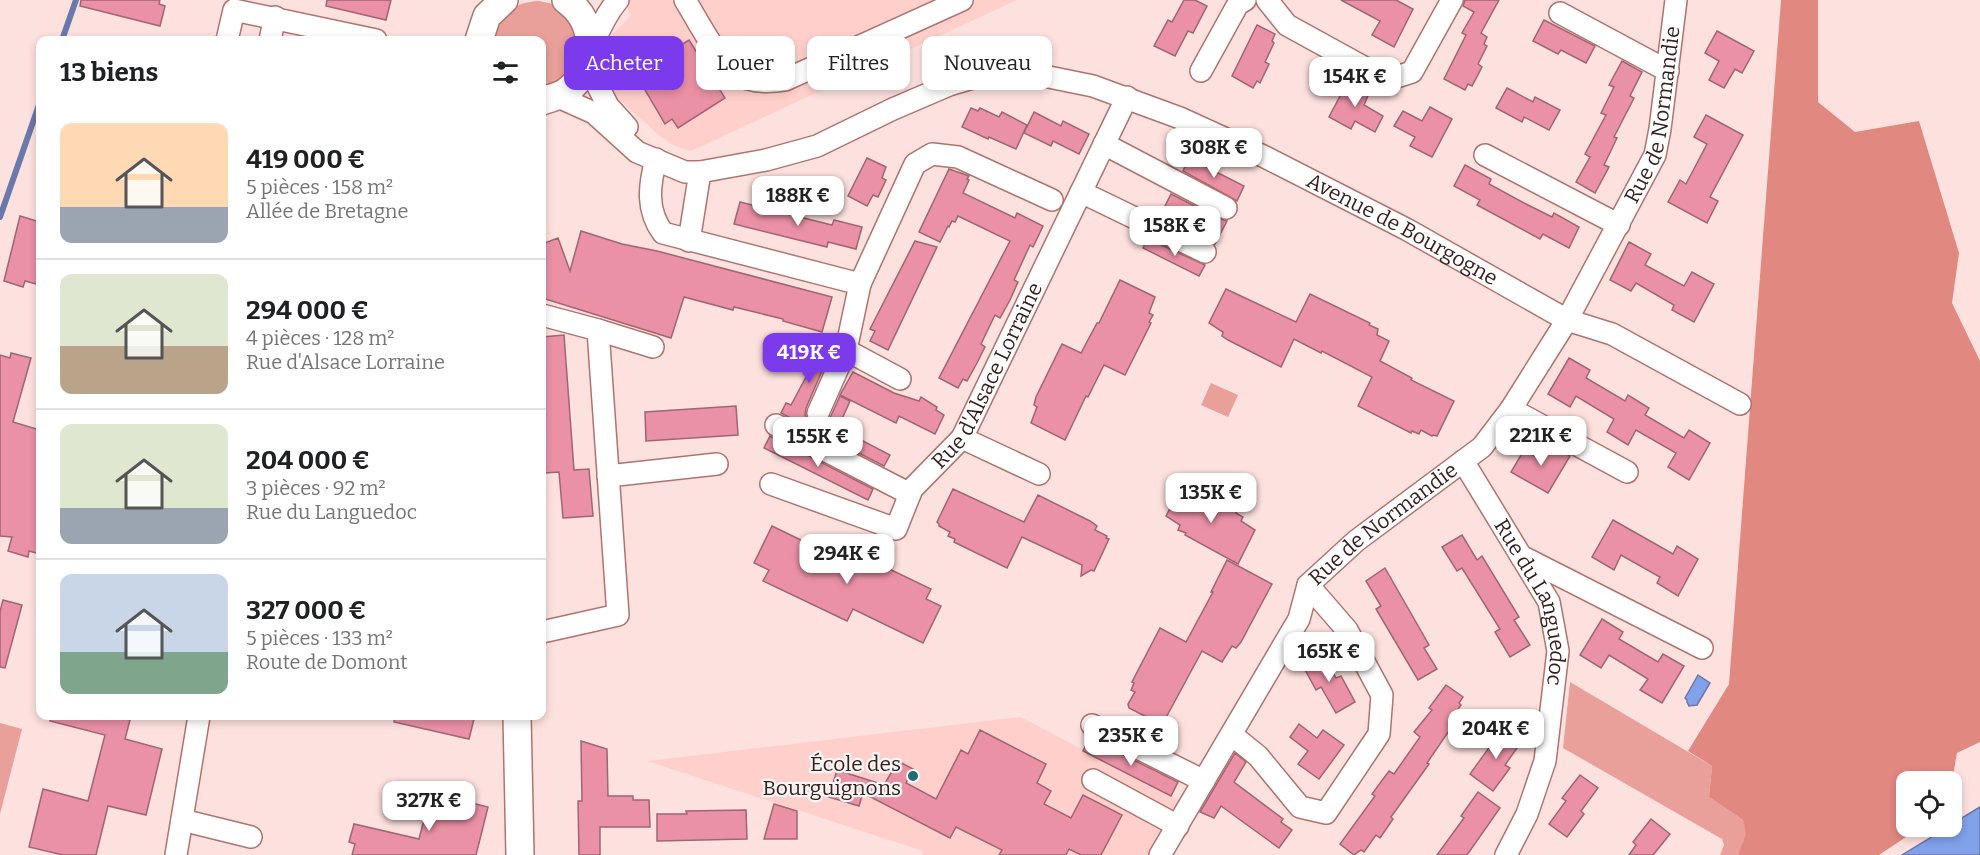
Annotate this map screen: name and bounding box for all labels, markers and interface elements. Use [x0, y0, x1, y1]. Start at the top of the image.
street label: Rue de Normandie [1619, 25, 1686, 208]
chip: Acheter [564, 36, 684, 90]
chip: Louer [696, 36, 795, 90]
chip: Filtres [807, 36, 910, 90]
chip: Nouveau [922, 36, 1052, 90]
icon: filters [489, 56, 522, 89]
text: 13 biens [60, 57, 158, 88]
pin: 154K € [1306, 57, 1404, 108]
text: 154K € [1323, 64, 1387, 88]
pin: 308K € [1165, 128, 1263, 179]
text: 308K € [1180, 135, 1248, 159]
text: 419 000 € [246, 144, 365, 175]
icon: home [108, 147, 180, 219]
street label: Avenue de Bourgogne [1302, 167, 1502, 291]
text: 5 pièces · 158 m² [246, 175, 393, 199]
pin: 188K € [749, 176, 847, 227]
text: 188K € [766, 183, 830, 207]
text: Allée de Bretagne [246, 199, 408, 223]
pin: 158K € [1126, 206, 1224, 257]
text: 158K € [1143, 213, 1207, 237]
street label: Rue d'Alsace Lorraine [926, 278, 1048, 474]
text: 294 000 € [246, 295, 369, 326]
icon: home [108, 298, 180, 370]
text: 4 pièces · 128 m² [246, 326, 394, 350]
pin: 419K € [760, 333, 858, 384]
text: 419K € [777, 340, 841, 364]
text: Rue d'Alsace Lorraine [246, 350, 445, 374]
pin: 221K € [1492, 416, 1590, 467]
pin: 155K € [769, 417, 867, 468]
text: 221K € [1509, 423, 1573, 447]
text: 155K € [787, 424, 849, 448]
text: 204 000 € [246, 445, 370, 476]
icon: home [108, 448, 180, 520]
street label: Rue de Normandie [1303, 457, 1463, 591]
pin: 135K € [1162, 473, 1260, 524]
text: 3 pièces · 92 m² [246, 476, 386, 500]
text: 135K € [1180, 480, 1242, 504]
text: Rue du Languedoc [246, 500, 417, 524]
street label: Rue du Languedoc [1488, 514, 1571, 687]
pin: 294K € [798, 534, 896, 585]
text: 294K € [813, 541, 881, 565]
text: 327 000 € [246, 595, 366, 626]
icon: home [108, 598, 180, 670]
text: 5 pièces · 133 m² [246, 626, 393, 650]
pin: 165K € [1280, 632, 1378, 683]
text: 165K € [1298, 639, 1360, 663]
text: Route de Domont [246, 650, 408, 674]
pin: 204K € [1447, 709, 1545, 760]
pin: 235K € [1082, 716, 1180, 767]
text: 204K € [1462, 716, 1530, 740]
text: 235K € [1098, 723, 1164, 747]
place label: École des Bourguignons [763, 751, 901, 801]
marker: École des Bourguignons [906, 769, 920, 783]
map controls [1896, 771, 1962, 837]
button: locate [1896, 771, 1962, 837]
pin: 327K € [380, 781, 478, 832]
text: 327K € [396, 788, 462, 812]

